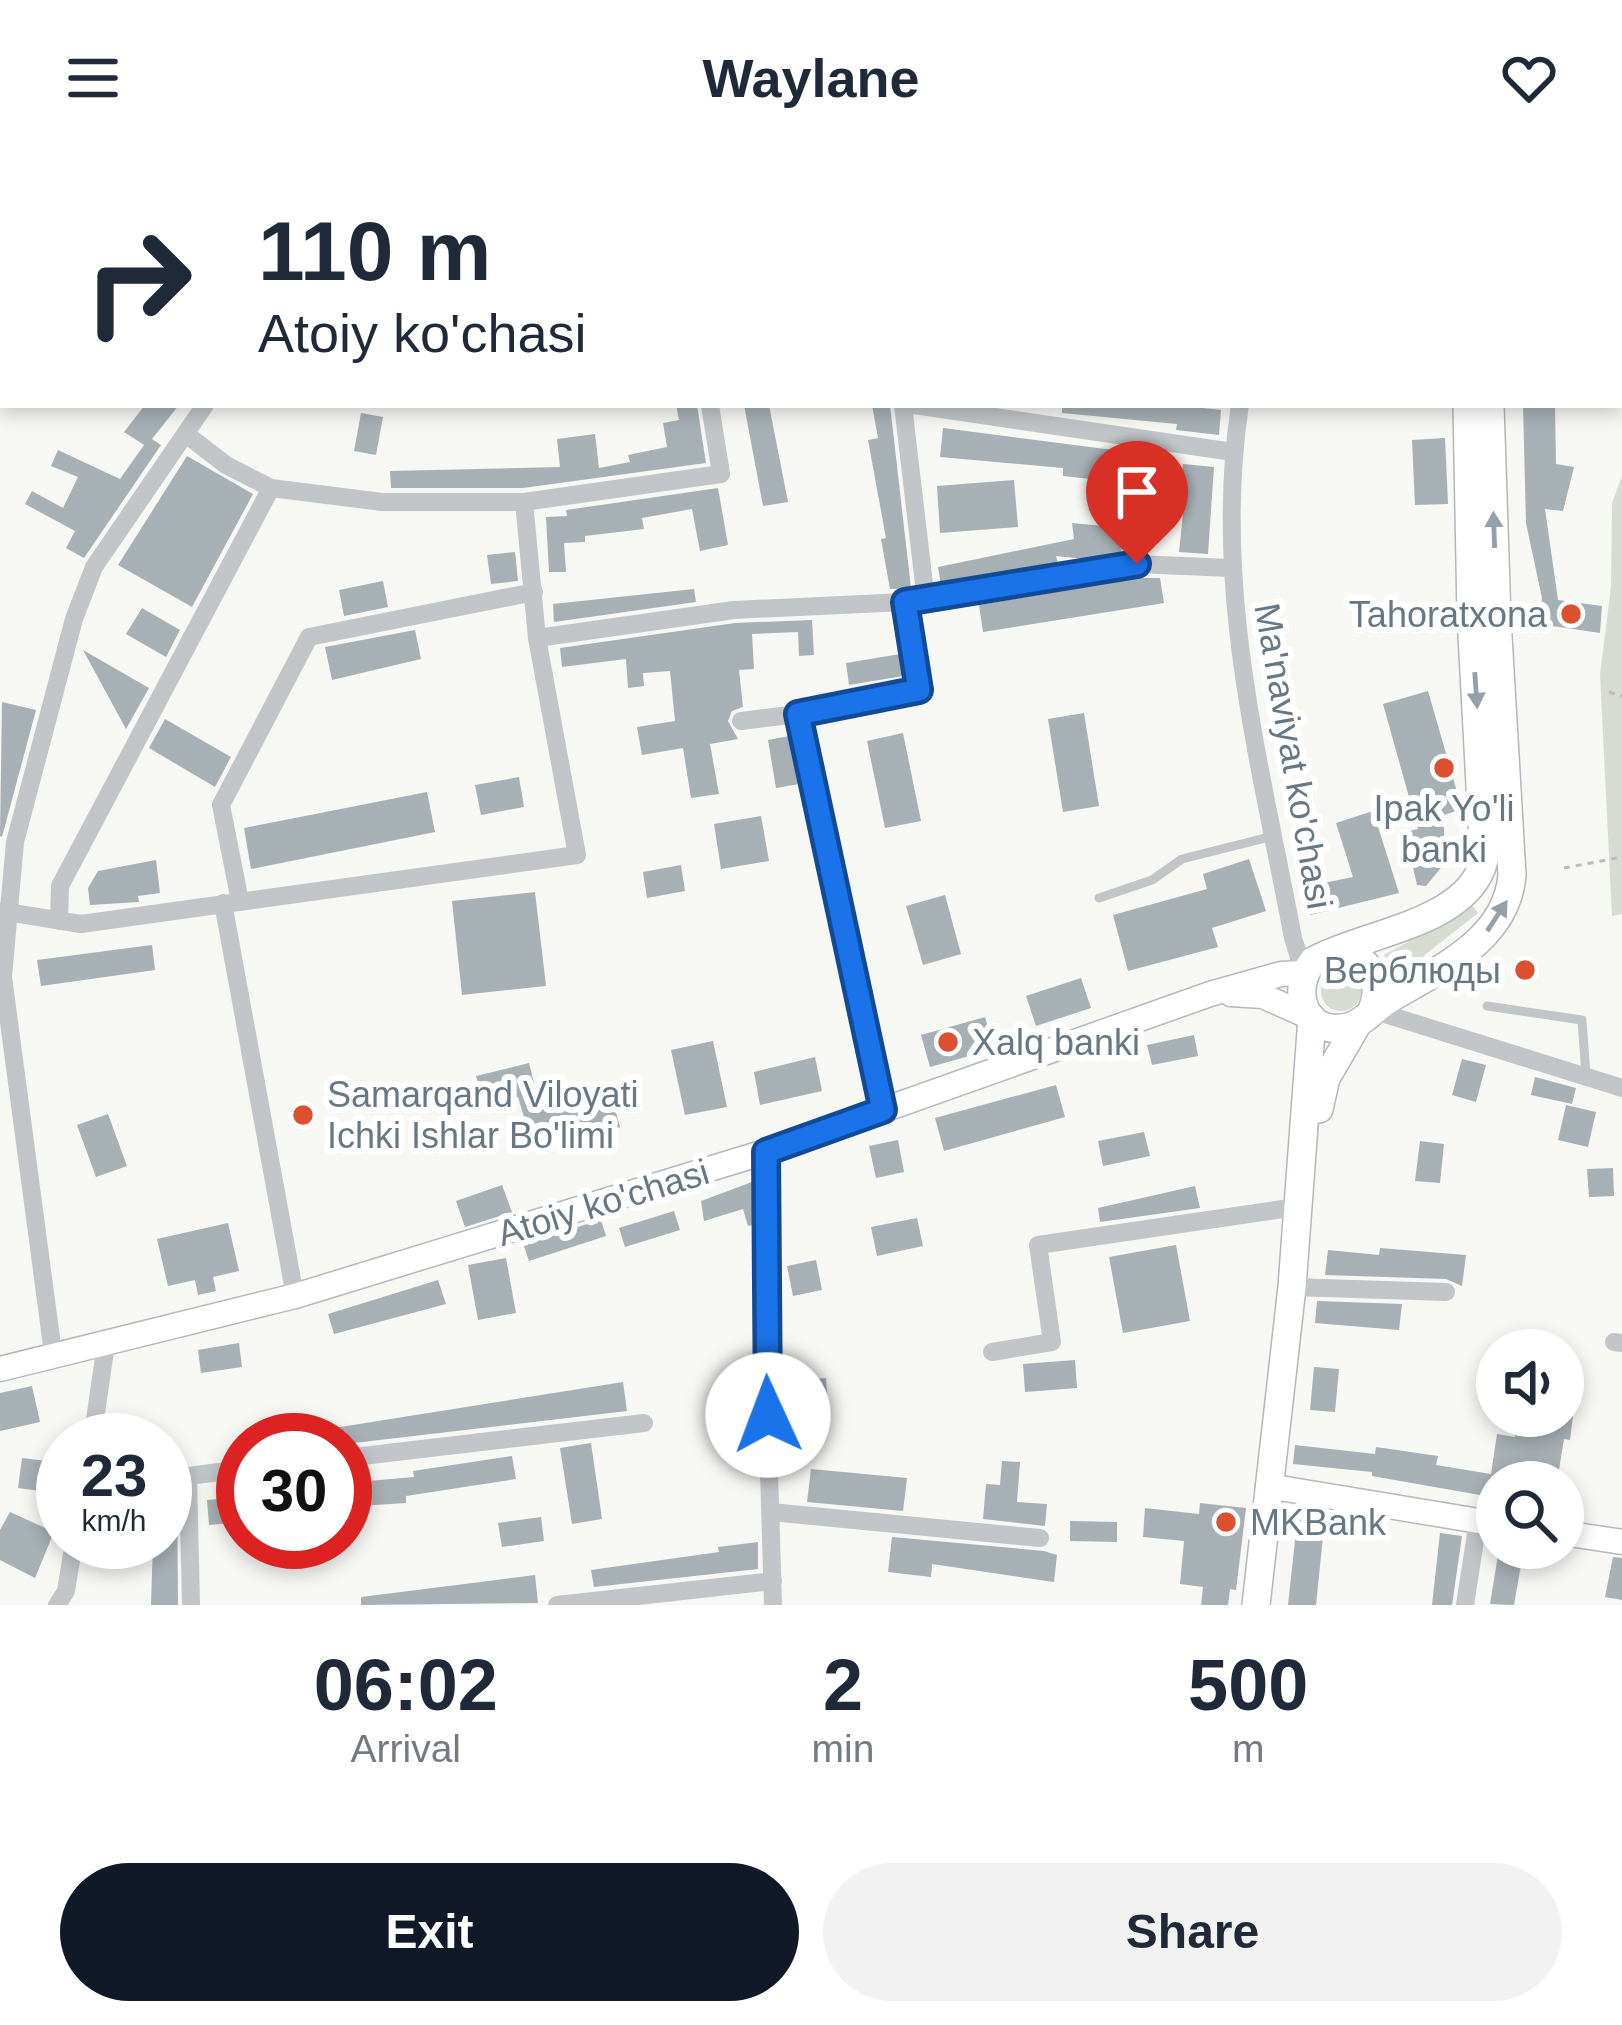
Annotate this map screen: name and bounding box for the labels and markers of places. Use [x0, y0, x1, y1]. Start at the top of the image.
pin [1086, 441, 1188, 564]
place label: Tahoratxona [1349, 594, 1548, 635]
marker: Tahoratxona [1558, 601, 1584, 627]
marker: Ipak Yo'li banki [1431, 755, 1457, 781]
place label: Ipak Yo'li banki [1374, 788, 1515, 870]
place label: Верблюды [1324, 950, 1501, 991]
marker: Верблюды [1512, 957, 1538, 983]
place label: Xalq banki [972, 1022, 1140, 1063]
marker: Xalq banki [935, 1029, 961, 1055]
place label: Samarqand Viloyati Ichki Ishlar Bo'limi [327, 1074, 639, 1156]
marker: Samarqand Viloyati Ichki Ishlar Bo'limi [290, 1102, 316, 1128]
place label: MKBank [1250, 1502, 1387, 1543]
marker: MKBank [1213, 1509, 1239, 1535]

